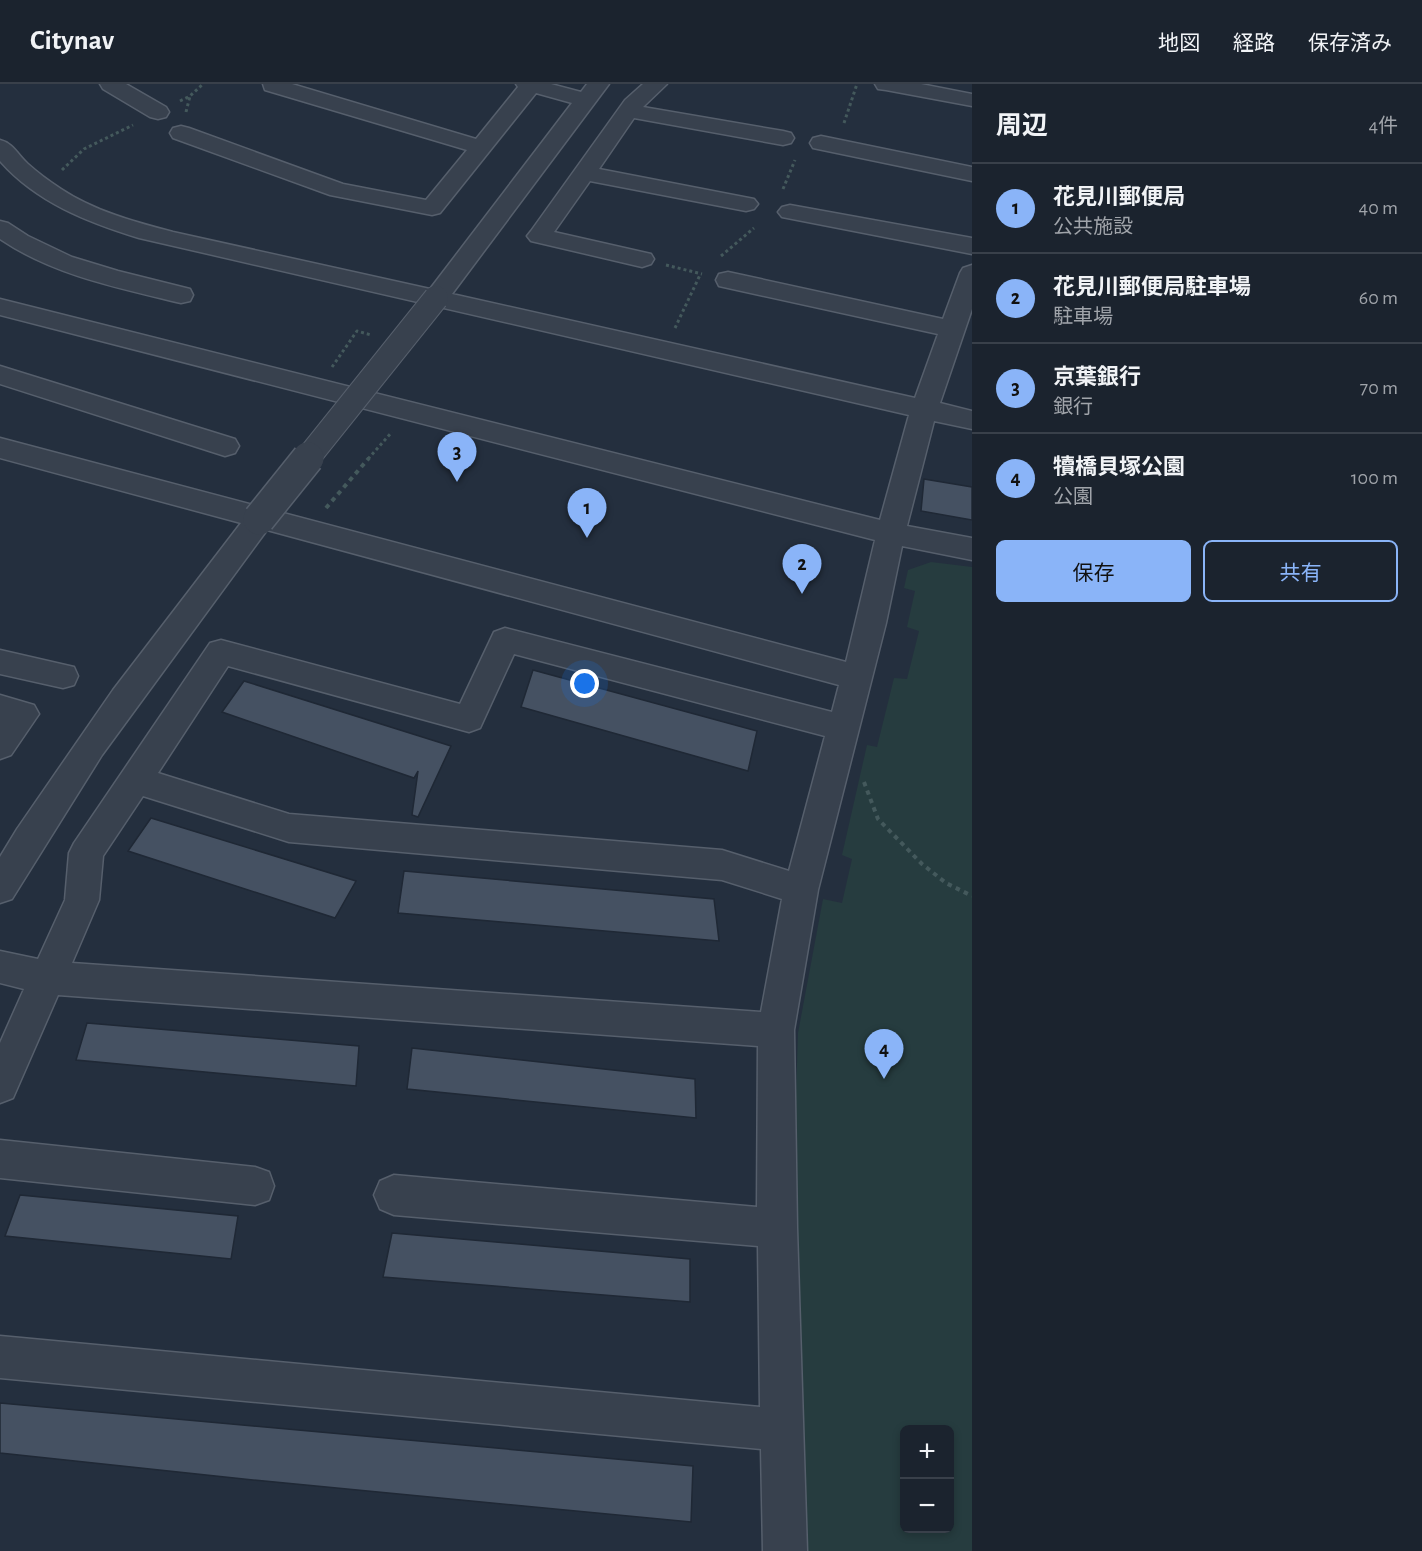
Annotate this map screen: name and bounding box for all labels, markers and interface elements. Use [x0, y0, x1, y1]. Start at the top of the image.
text: Citynav [30, 27, 114, 55]
text: 地図 [1158, 33, 1200, 54]
text: 経路 [1233, 33, 1275, 54]
text: 保存済み [1308, 33, 1392, 54]
text: 周辺 [996, 113, 1048, 139]
text: 4件 [1368, 116, 1398, 136]
text: 花見川郵便局 [1053, 186, 1185, 208]
text: 1 [1012, 198, 1019, 218]
text: 40 m [1359, 198, 1398, 218]
text: 公共施設 [1053, 217, 1133, 237]
text: 花見川郵便局駐車場 [1053, 276, 1251, 298]
text: 2 [1011, 288, 1020, 308]
text: 60 m [1359, 288, 1398, 308]
text: 駐車場 [1053, 307, 1113, 327]
text: 京葉銀行 [1053, 366, 1141, 388]
text: 3 [1011, 378, 1020, 398]
text: 70 m [1360, 378, 1398, 398]
text: 銀行 [1053, 397, 1093, 417]
pin: 3 [438, 432, 476, 482]
text: 犢橋貝塚公園 [1053, 456, 1185, 478]
text: 4 [1010, 468, 1021, 488]
text: 100 m [1351, 468, 1398, 488]
text: 公園 [1053, 487, 1093, 507]
pin: 1 [568, 488, 606, 538]
button: 保存 [996, 540, 1191, 602]
button: 共有 [1203, 540, 1398, 602]
pin: 2 [782, 544, 822, 594]
your location [570, 669, 599, 698]
pin: 4 [864, 1030, 904, 1079]
map controls [900, 1425, 954, 1533]
button: + [900, 1425, 954, 1479]
button: − [900, 1479, 954, 1533]

